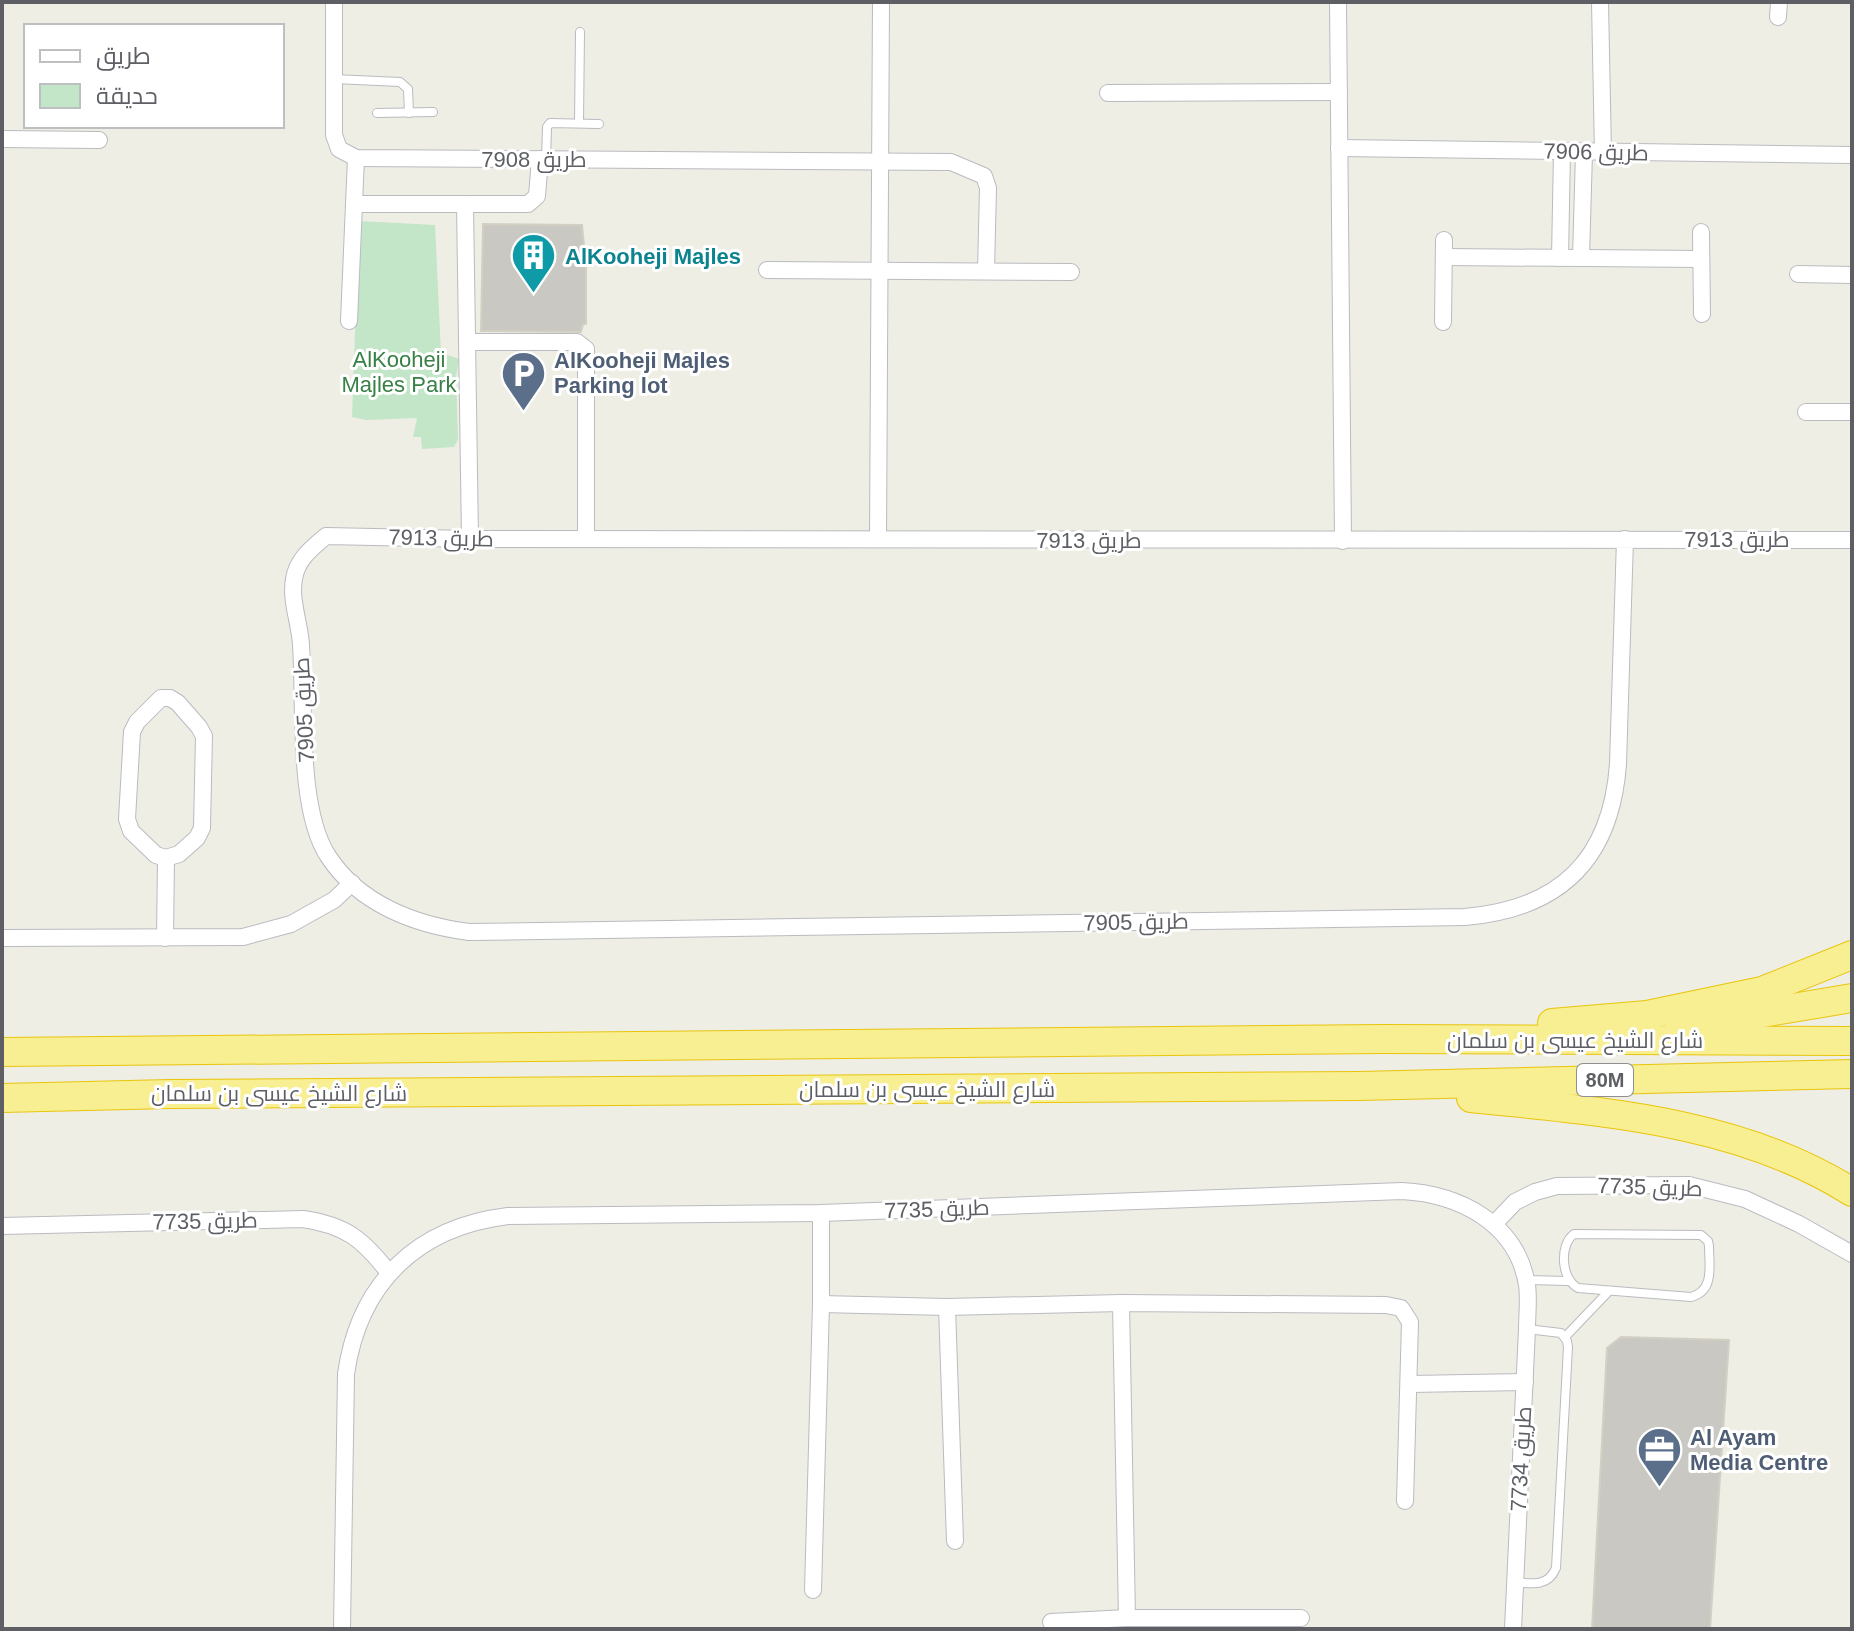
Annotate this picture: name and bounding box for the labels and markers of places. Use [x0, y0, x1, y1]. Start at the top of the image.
building icon: AlKooheji Majles [510, 232, 558, 295]
place label: AlKooheji Majles [565, 244, 741, 269]
place label: AlKooheji Majles Parking lot [554, 348, 730, 398]
parking icon: AlKooheji Majles Parking lot [499, 349, 547, 412]
place label: Al Ayam Media Centre [1690, 1425, 1828, 1475]
office icon: Al Ayam Media Centre [1635, 1426, 1683, 1489]

